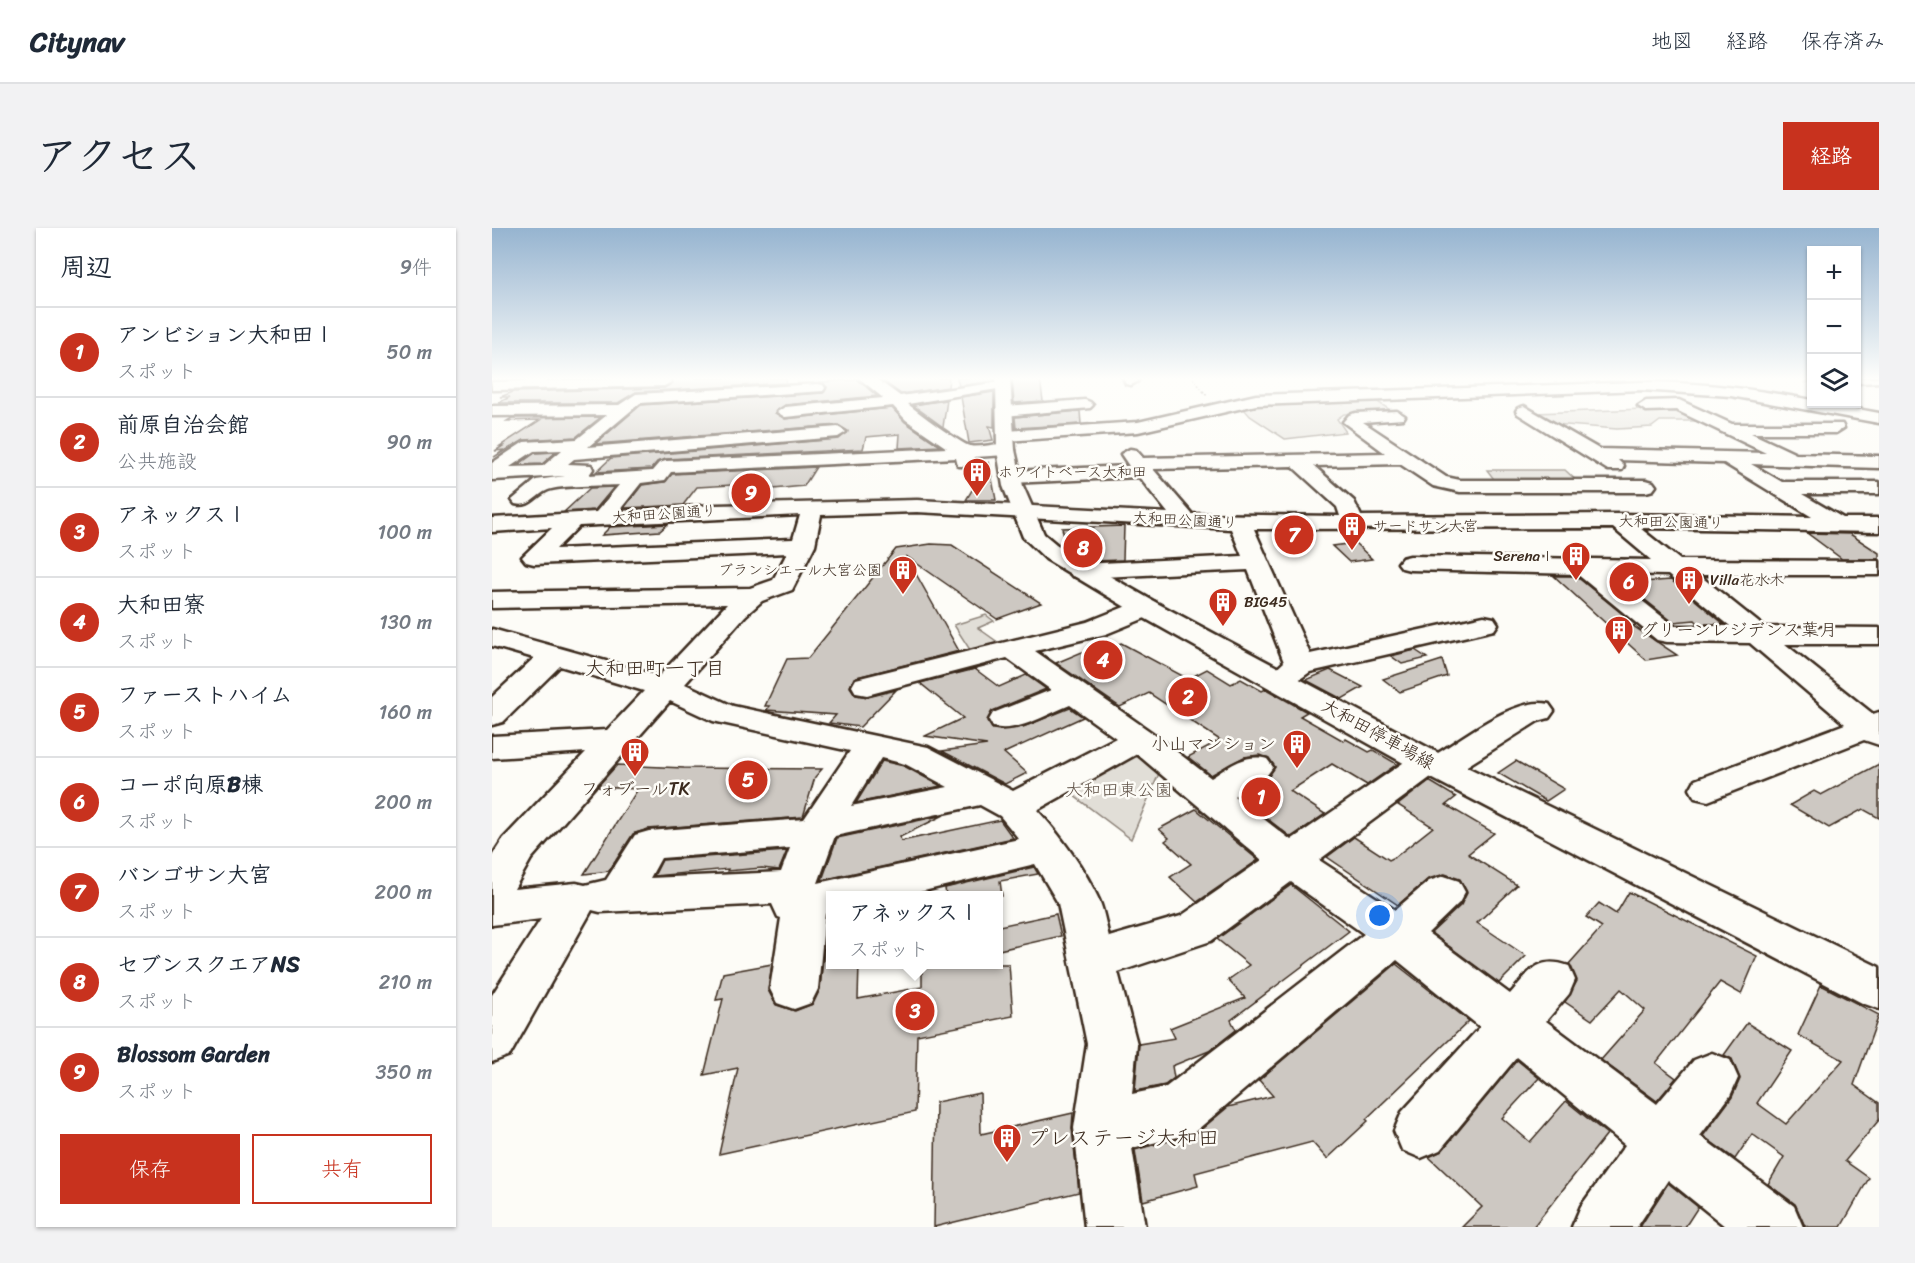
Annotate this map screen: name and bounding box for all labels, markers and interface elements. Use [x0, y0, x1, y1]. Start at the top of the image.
text: Citynav [30, 17, 124, 66]
text: 地図 [1651, 22, 1693, 60]
text: 経路 [1726, 22, 1768, 60]
text: 保存済み [1801, 22, 1885, 60]
text: アクセス [36, 119, 201, 193]
button: 経路 [1783, 122, 1879, 190]
text: 周辺 [60, 244, 112, 290]
map controls [1807, 246, 1861, 408]
button: + [1807, 246, 1861, 300]
text: 9件 [400, 250, 432, 285]
button: − [1807, 300, 1861, 354]
text: アンビション大和田Ⅰ [117, 315, 335, 354]
text: 1 [75, 335, 84, 370]
text: 50 m [387, 335, 432, 370]
text: スポット [117, 354, 197, 389]
button: layers [1807, 354, 1861, 408]
text: 前原自治会館 [117, 405, 249, 444]
text: 2 [74, 425, 85, 460]
text: 90 m [387, 425, 432, 460]
text: 公共施設 [117, 444, 197, 479]
building icon: ホワイトベース大和田 [961, 456, 993, 498]
place label: ホワイトベース大和田 [998, 459, 1147, 485]
pin: 9 [732, 470, 770, 516]
text: アネックスⅠ [117, 495, 248, 534]
street label: 大和田公園通り [611, 497, 717, 531]
street label: 大和田公園通り [1132, 504, 1238, 536]
street label: 大和田公園通り [1618, 508, 1724, 536]
building icon: サードサン大宮 [1336, 510, 1368, 552]
pin: 7 [1274, 512, 1314, 558]
place label: サードサン大宮 [1373, 513, 1478, 539]
text: 3 [74, 515, 85, 550]
text: 100 m [378, 515, 432, 550]
pin: 8 [1064, 526, 1102, 570]
text: スポット [117, 534, 197, 569]
building icon: SerenaⅠ [1560, 540, 1592, 582]
place label: SerenaⅠ [1493, 543, 1555, 569]
building icon: ブランシエール大宮公園 [887, 554, 919, 596]
place label: ブランシエール大宮公園 [718, 557, 882, 583]
pin: 6 [1610, 560, 1648, 604]
building icon: Villa花水木 [1673, 564, 1705, 606]
place label: Villa花水木 [1710, 567, 1784, 593]
text: 大和田寮 [117, 585, 205, 624]
building icon: BIG45 [1207, 586, 1239, 628]
place label: BIG45 [1244, 589, 1287, 615]
text: 4 [73, 605, 86, 640]
text: 130 m [379, 605, 432, 640]
building icon: グリーンレジデンス葉月 [1603, 614, 1635, 656]
place label: グリーンレジデンス葉月 [1640, 614, 1837, 646]
text: スポット [117, 624, 197, 659]
pin: 4 [1084, 638, 1122, 682]
district label: 大和田町一丁目 [585, 651, 725, 686]
pin: 2 [1168, 674, 1208, 720]
text: ファーストハイム [117, 675, 293, 714]
street label: 大和田停車場線 [1315, 689, 1441, 779]
text: 5 [73, 695, 86, 730]
text: 160 m [379, 695, 432, 730]
text: スポット [117, 714, 197, 749]
place label: 小山マンション [1151, 728, 1276, 760]
building icon: 小山マンション [1281, 728, 1313, 770]
building icon: フォブールTK [619, 736, 651, 778]
pin: 5 [728, 758, 768, 802]
text: コーポ向原B棟 [117, 765, 263, 804]
place label: フォブールTK [581, 773, 691, 805]
park label: 大和田東公園 [1065, 774, 1173, 806]
pin: 1 [1242, 774, 1280, 820]
text: 6 [74, 785, 85, 820]
text: 200 m [375, 785, 432, 820]
text: スポット [117, 804, 197, 839]
text: バンゴサン大宮 [117, 855, 271, 894]
text: 7 [74, 875, 85, 910]
text: 200 m [375, 875, 432, 910]
popup [826, 891, 1003, 969]
text: アネックスⅠ [849, 893, 980, 932]
text: スポット [117, 894, 197, 929]
your location [1365, 901, 1394, 930]
text: スポット [849, 932, 929, 967]
text: セブンスクエアNS [117, 945, 300, 984]
text: 8 [73, 965, 86, 1000]
text: 210 m [379, 965, 432, 1000]
text: スポット [117, 984, 197, 1019]
pin: 3 [896, 988, 934, 1034]
text: Blossom Garden [117, 1035, 270, 1074]
text: 9 [73, 1055, 86, 1090]
text: 350 m [376, 1055, 432, 1090]
text: スポット [117, 1074, 197, 1109]
place label: プレステージ大和田 [1028, 1119, 1219, 1157]
building icon: プレステージ大和田 [991, 1122, 1023, 1164]
button: 保存 [60, 1134, 240, 1204]
button: 共有 [252, 1134, 432, 1204]

